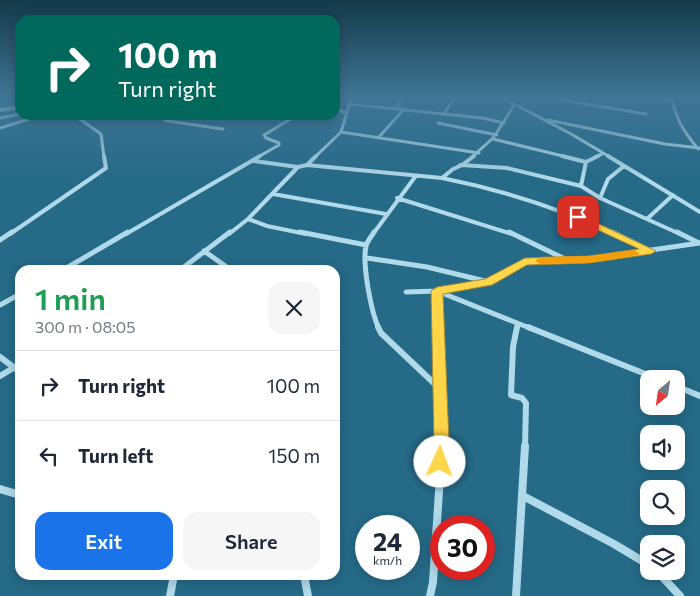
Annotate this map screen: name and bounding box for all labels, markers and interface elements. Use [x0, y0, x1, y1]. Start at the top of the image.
text: 100 m [118, 32, 218, 75]
icon: right [35, 35, 100, 100]
text: Turn right [118, 75, 216, 102]
pin [557, 196, 599, 238]
icon: arrive [564, 203, 592, 231]
text: 1 min [35, 279, 106, 316]
button: close [268, 282, 320, 334]
text: 300 m · 08:05 [35, 317, 136, 336]
north arrow [640, 370, 685, 415]
map controls [640, 370, 685, 580]
icon: right [35, 372, 63, 400]
text: Turn right [78, 374, 165, 397]
text: 100 m [267, 374, 320, 397]
button: sound [640, 425, 685, 470]
position arrow [413, 435, 465, 487]
icon: left [35, 442, 63, 470]
text: Turn left [78, 444, 153, 467]
text: 150 m [268, 444, 320, 467]
button: search [640, 480, 685, 525]
button: Exit [35, 512, 173, 570]
button: Share [183, 512, 320, 570]
speed limit sign: 30 [430, 515, 495, 580]
text: 24 [373, 526, 402, 556]
button: layers [640, 535, 685, 580]
text: km/h [373, 553, 402, 567]

